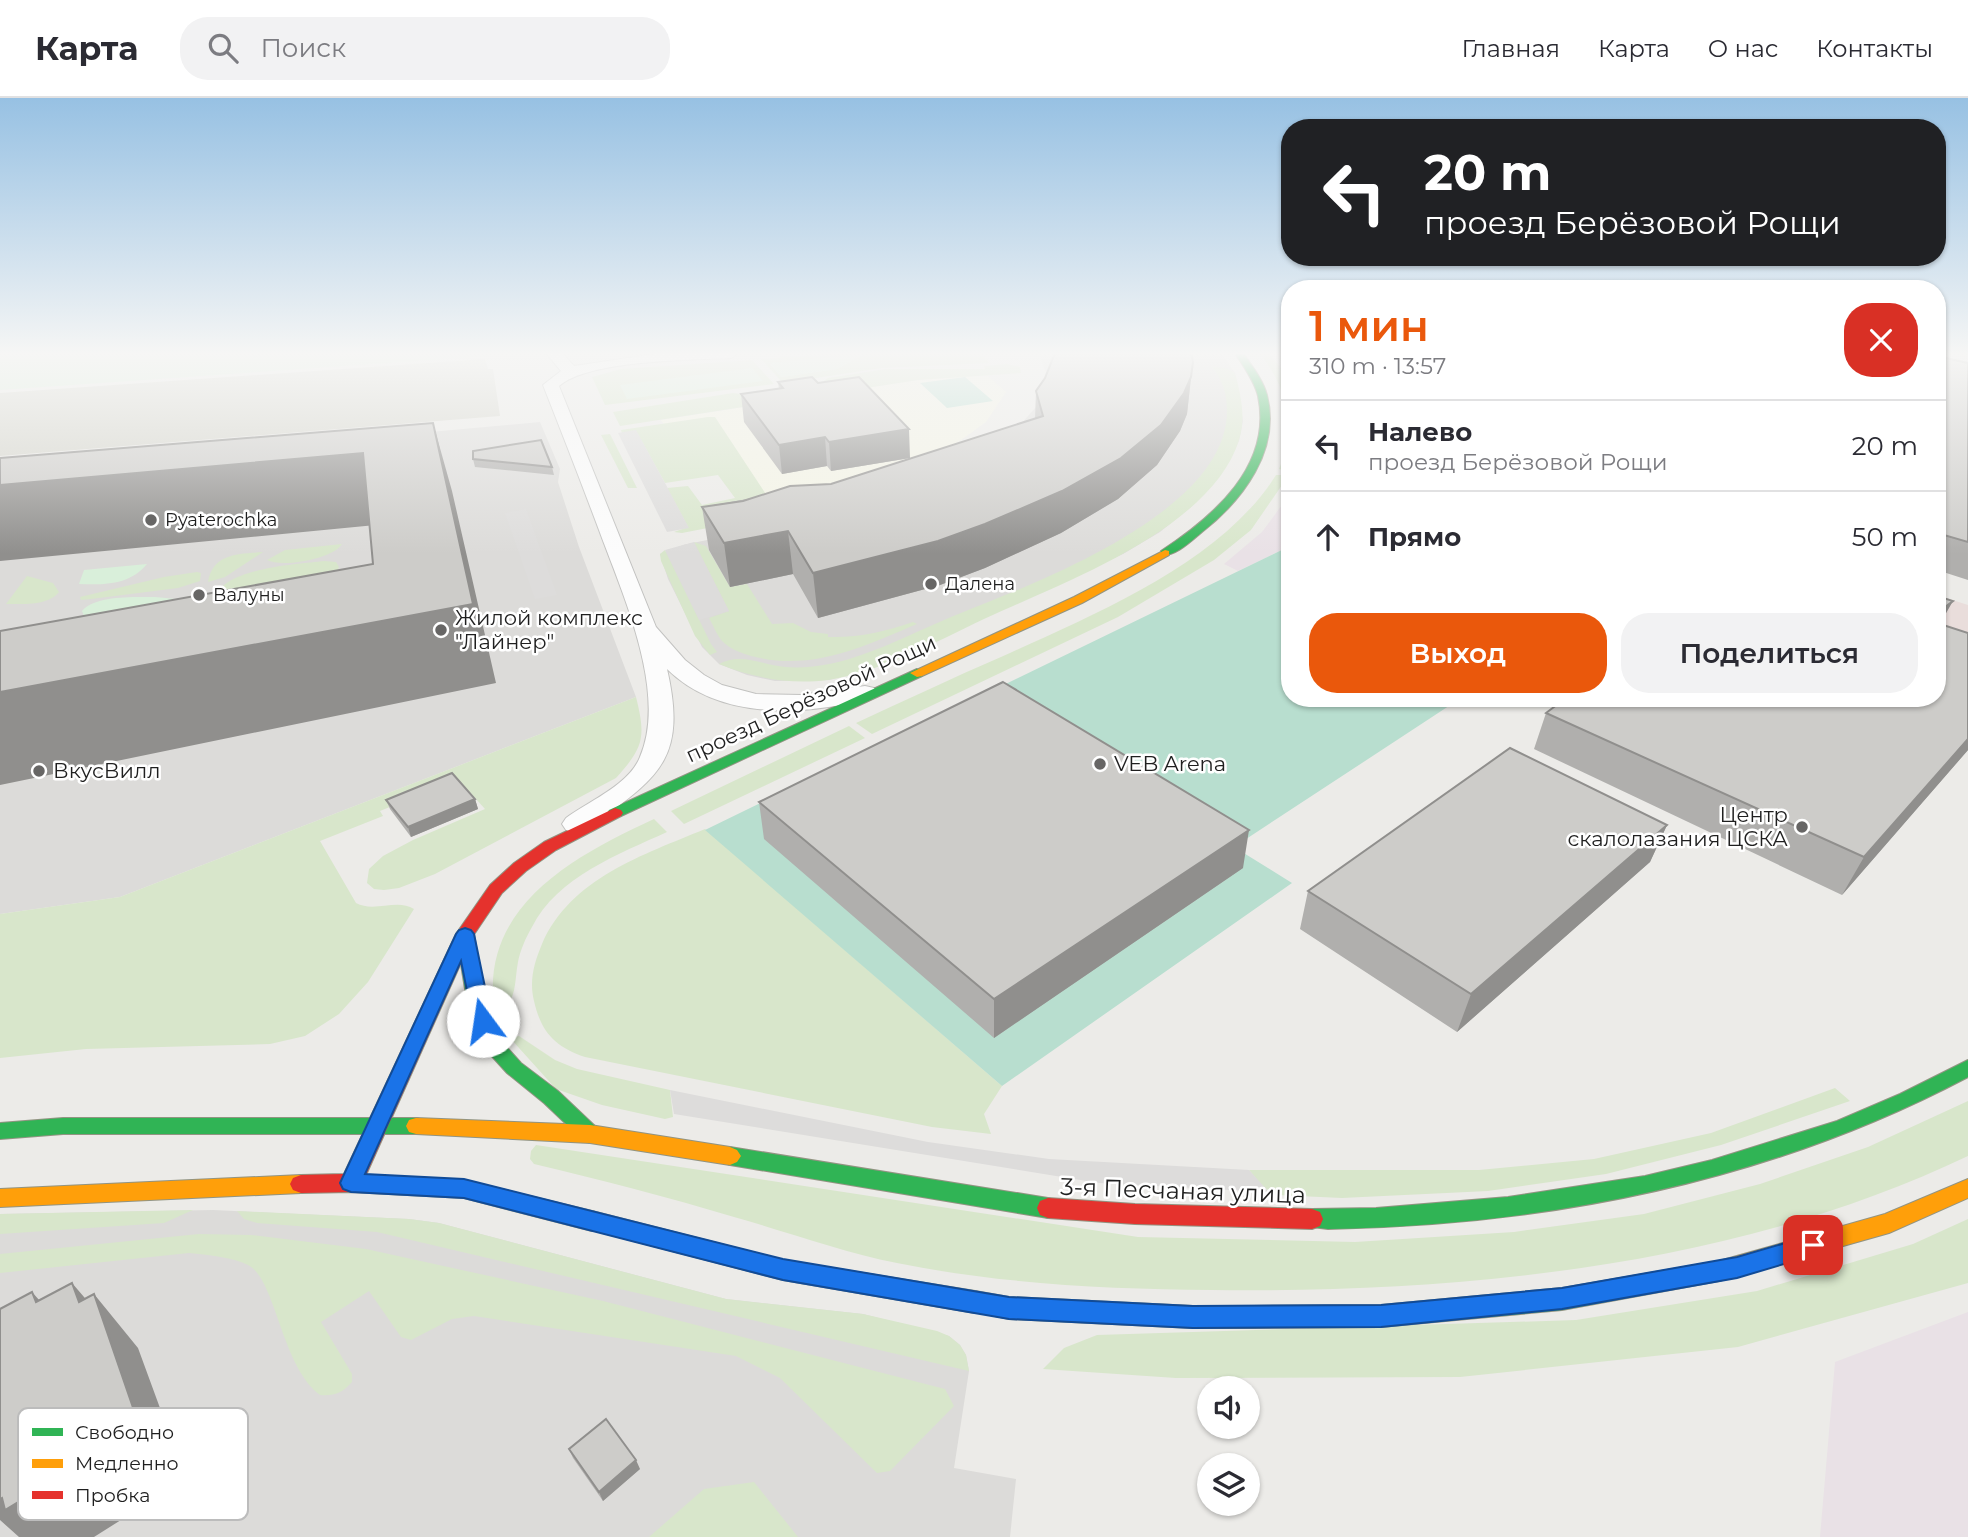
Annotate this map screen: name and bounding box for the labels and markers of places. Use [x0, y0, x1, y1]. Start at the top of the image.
place label: Pyaterochka [165, 509, 277, 531]
marker: Pyaterochka [143, 512, 159, 528]
place label: Далена [945, 573, 1015, 595]
marker: Далена [923, 576, 939, 592]
place label: Валуны [213, 584, 285, 606]
marker: Валуны [191, 587, 207, 603]
place label: Жилой комплекс "Лайнер" [455, 605, 643, 654]
marker: Жилой комплекс "Лайнер" [433, 622, 449, 638]
place label: VEB Arena [1114, 751, 1226, 776]
marker: VEB Arena [1092, 756, 1108, 772]
place label: ВкусВилл [53, 758, 160, 783]
marker: ВкусВилл [31, 763, 47, 779]
place label: Центр скалолазания ЦСКА [1567, 802, 1788, 851]
marker: Центр скалолазания ЦСКА [1794, 819, 1810, 835]
pin [1783, 1215, 1843, 1275]

